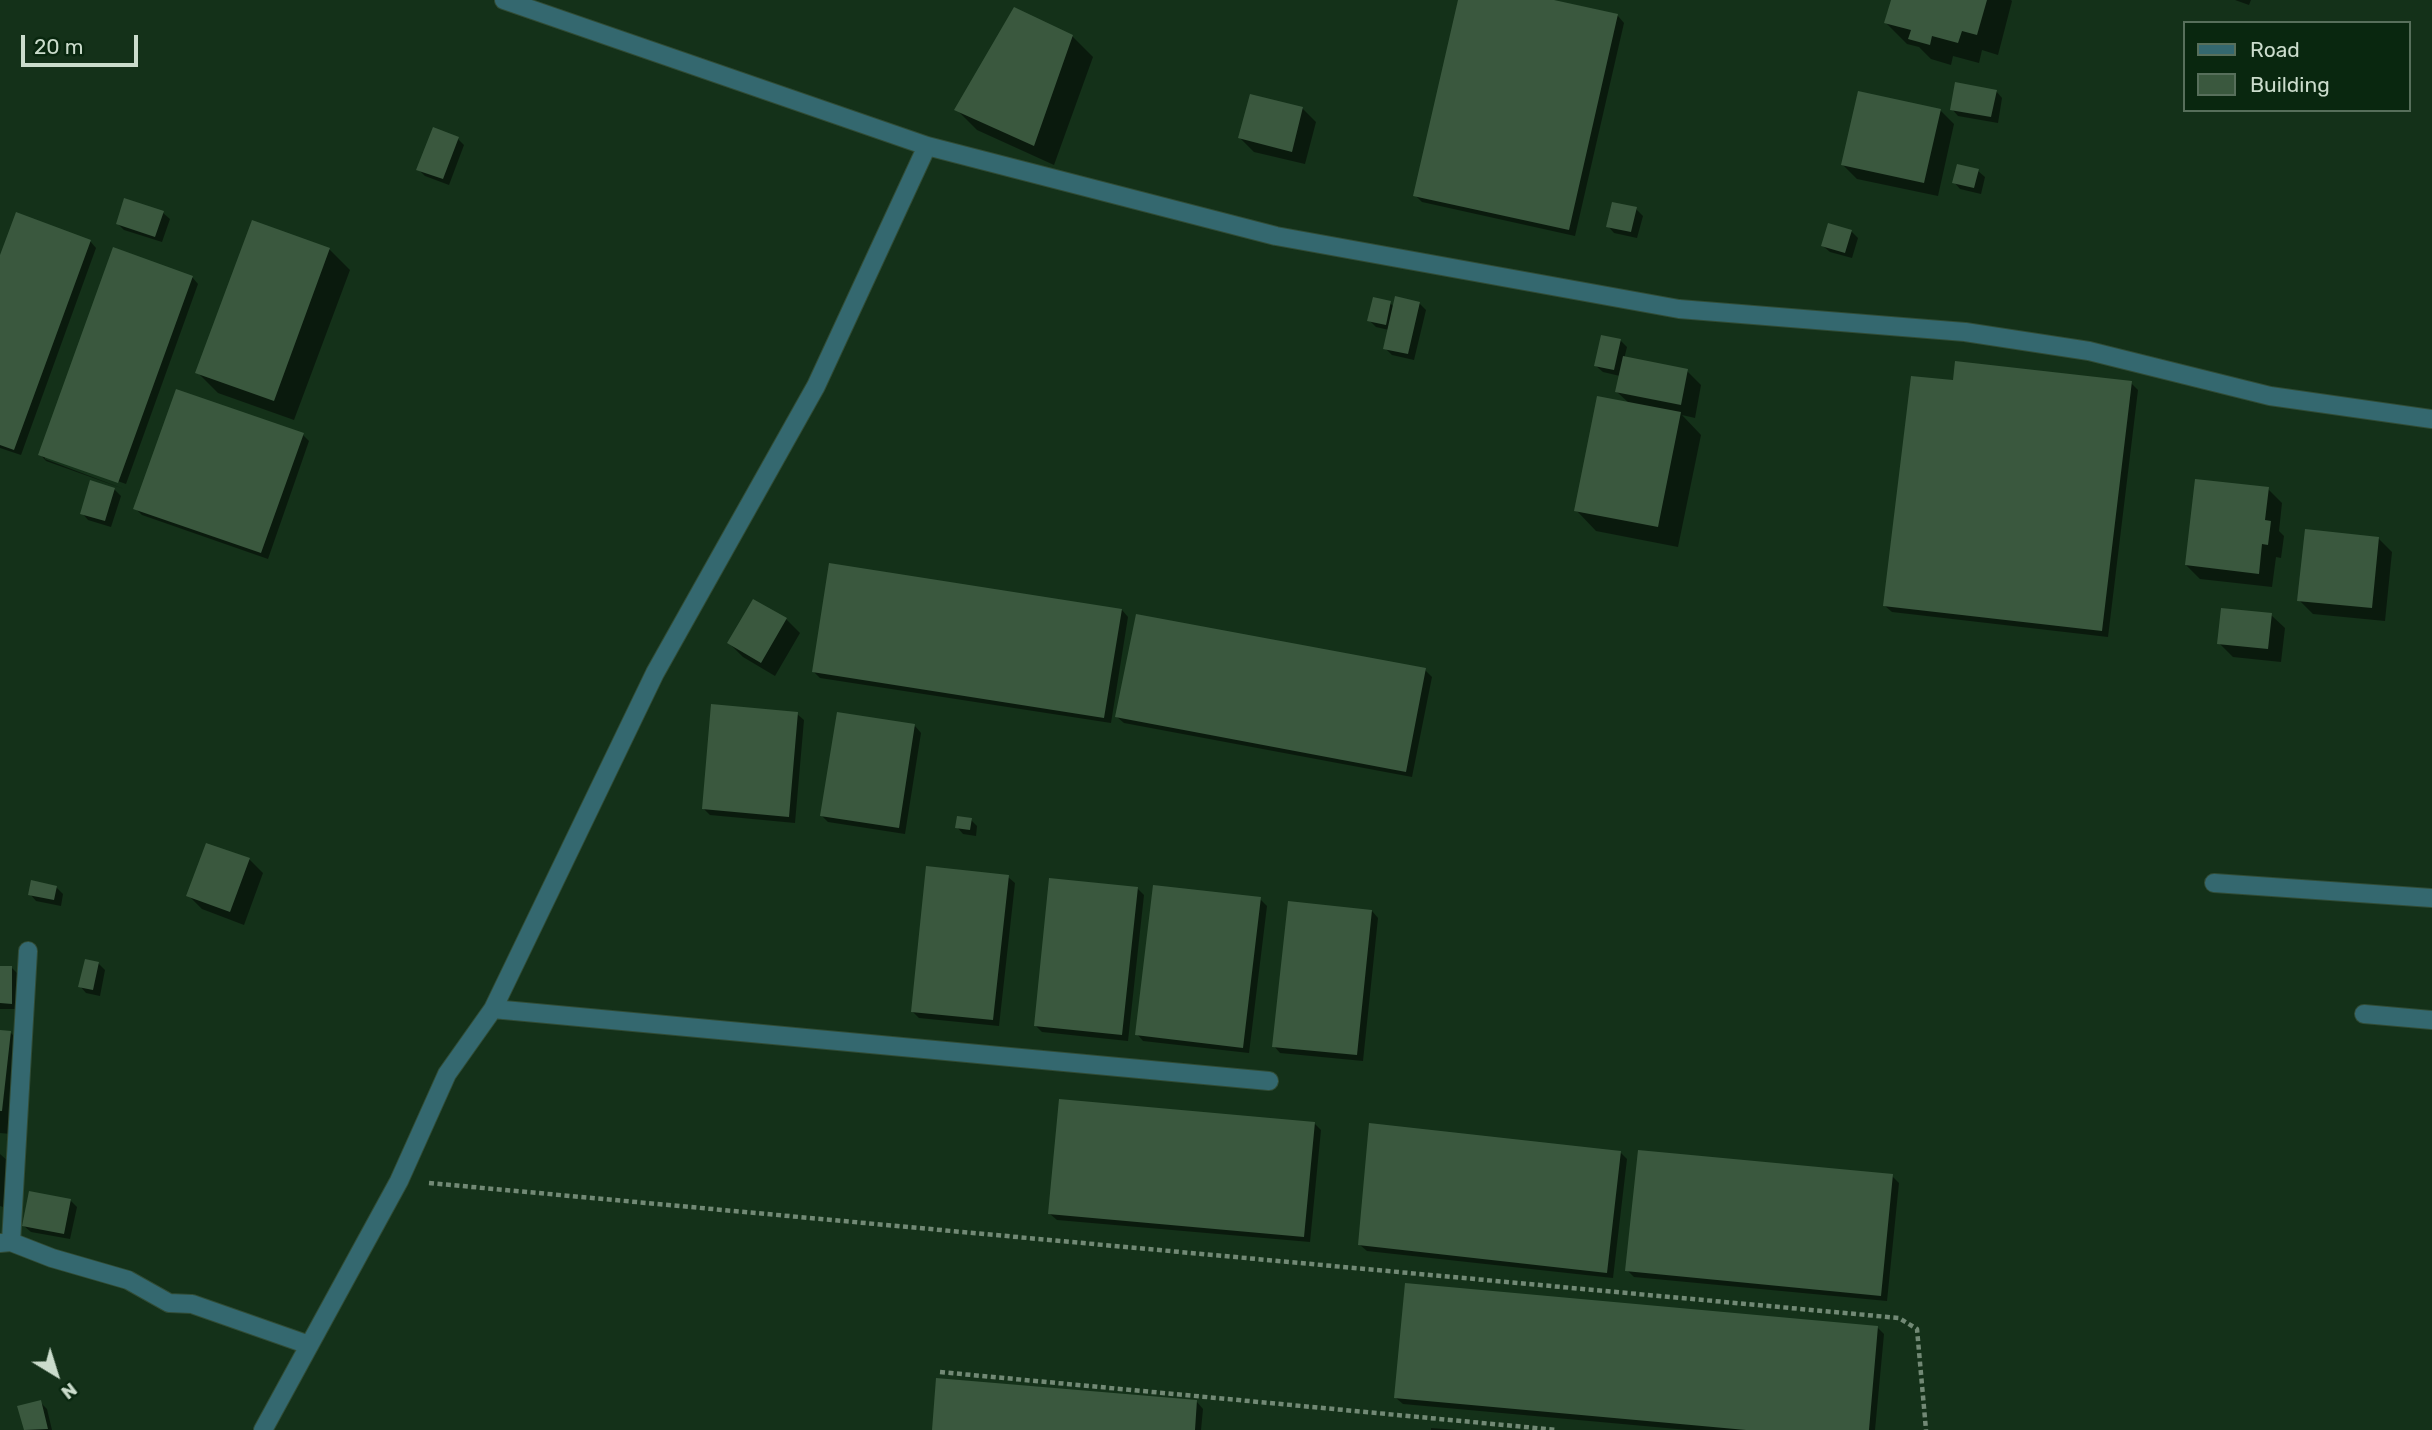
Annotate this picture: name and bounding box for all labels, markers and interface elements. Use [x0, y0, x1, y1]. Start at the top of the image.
scale bar [24, 21, 142, 65]
legend [2184, 21, 2411, 112]
text: 20 m [34, 34, 83, 59]
text: Road [2250, 37, 2300, 62]
text: Building [2250, 72, 2330, 97]
north arrow [21, 1339, 91, 1409]
text: N [57, 1378, 82, 1404]

